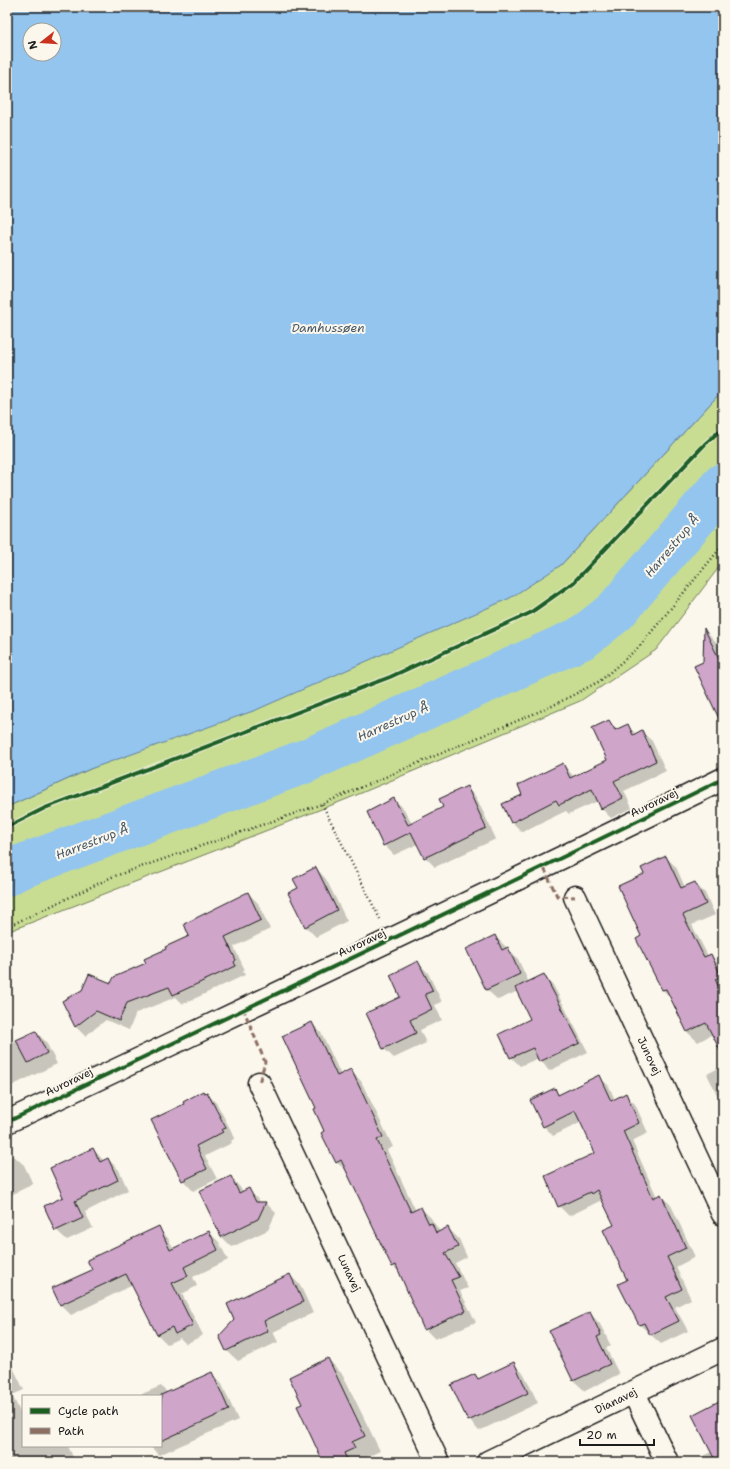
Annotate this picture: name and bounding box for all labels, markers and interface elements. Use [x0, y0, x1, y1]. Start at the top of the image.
north arrow [22, 22, 62, 62]
text: N [24, 38, 41, 51]
water label: Damhussøen [291, 320, 365, 336]
water label: Harrestrup Å [641, 511, 703, 580]
water label: Harrestrup Å [355, 699, 431, 745]
street label: Auroravej [628, 785, 680, 821]
water label: Harrestrup Å [54, 821, 131, 863]
street label: Auroravej [336, 925, 388, 961]
street label: Junovej [634, 1034, 664, 1078]
street label: Auroravej [43, 1064, 95, 1100]
street label: Lunavej [334, 1252, 364, 1294]
street label: Dianavej [593, 1384, 640, 1418]
legend [22, 1395, 162, 1447]
text: Cycle path [58, 1403, 119, 1419]
scale bar [580, 1421, 654, 1447]
text: Path [58, 1423, 84, 1439]
text: 20 m [586, 1427, 617, 1443]

